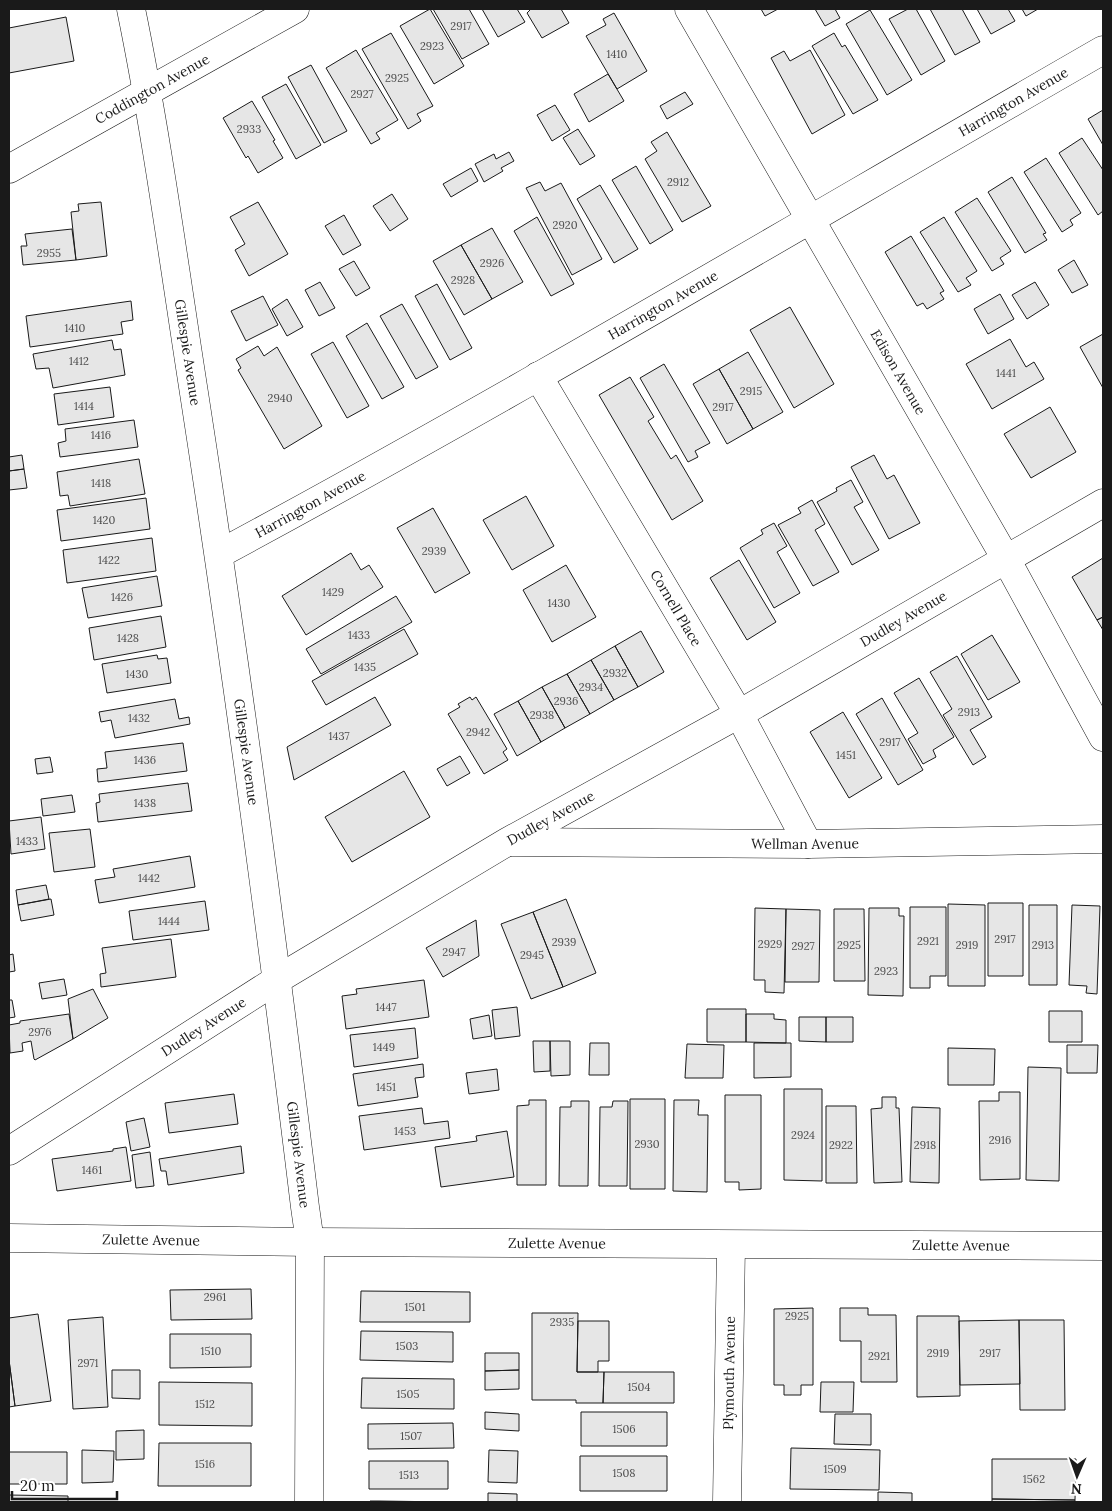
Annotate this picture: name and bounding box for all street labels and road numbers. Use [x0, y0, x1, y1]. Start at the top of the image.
street label: Coddington Avenue [92, 50, 213, 128]
street label: Harrington Avenue [955, 63, 1072, 141]
street label: Harrington Avenue [605, 266, 721, 344]
street label: Gillespie Avenue [171, 298, 205, 407]
street label: Edison Avenue [867, 326, 930, 418]
street label: Harrington Avenue [252, 466, 369, 542]
street label: Cornell Place [646, 567, 706, 650]
street label: Dudley Avenue [857, 586, 950, 651]
street label: Gillespie Avenue [230, 698, 263, 807]
street label: Dudley Avenue [504, 786, 598, 849]
street label: Wellman Avenue [751, 834, 860, 853]
street label: Dudley Avenue [158, 993, 250, 1060]
street label: Gillespie Avenue [283, 1100, 314, 1209]
street label: Zulette Avenue [102, 1230, 201, 1250]
street label: Zulette Avenue [508, 1234, 606, 1252]
street label: Zulette Avenue [912, 1236, 1010, 1255]
street label: Plymouth Avenue [719, 1316, 739, 1430]

